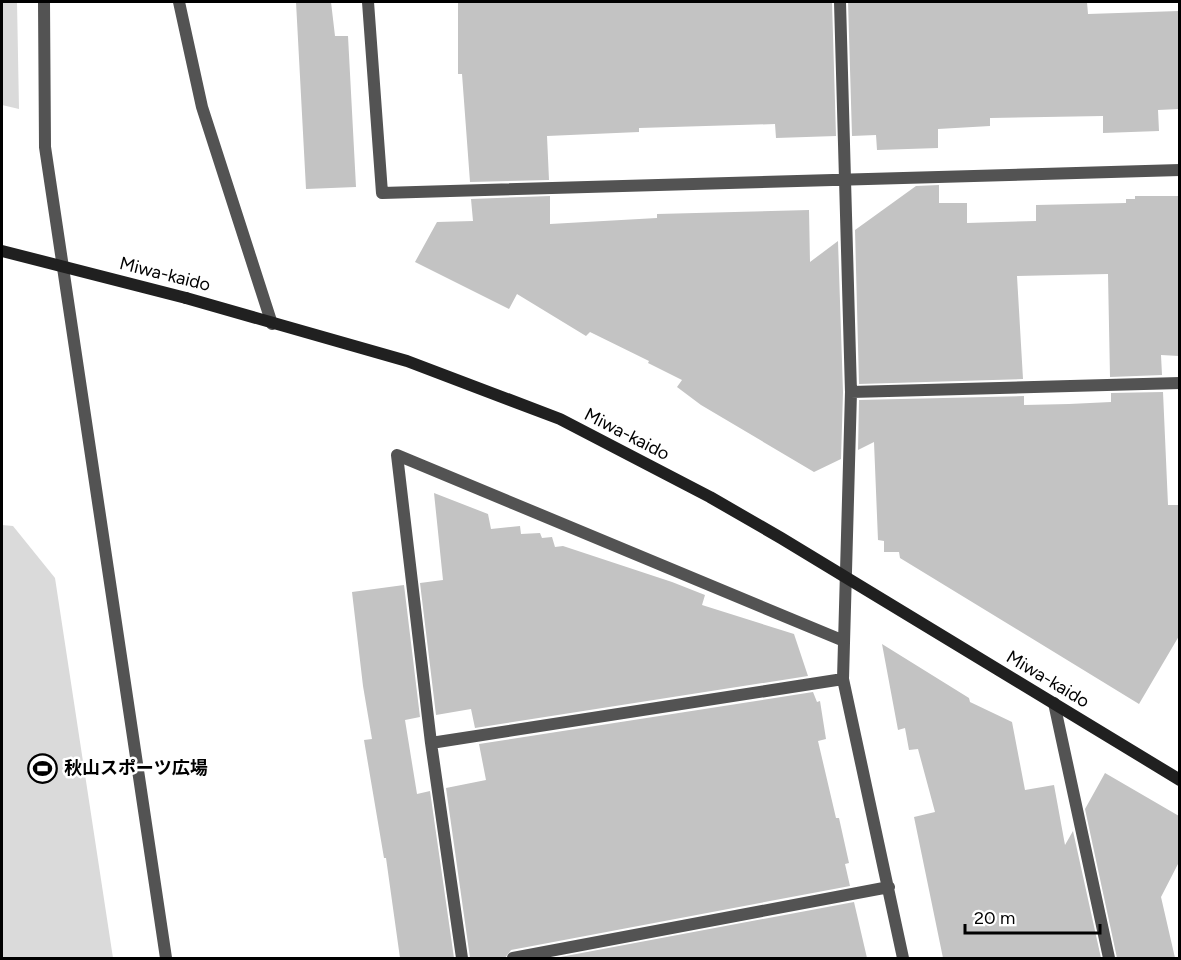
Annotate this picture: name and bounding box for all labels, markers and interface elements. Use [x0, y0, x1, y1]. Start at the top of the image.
street label: Miwa-kaido [117, 252, 213, 296]
street label: Miwa-kaido [581, 403, 673, 465]
street label: Miwa-kaido [1003, 646, 1093, 712]
sports icon: 秋山スポーツ広場 [27, 752, 59, 784]
place label: 秋山スポーツ広場 [64, 757, 208, 779]
scale bar [965, 897, 1100, 935]
text: 20 m [974, 907, 1015, 929]

